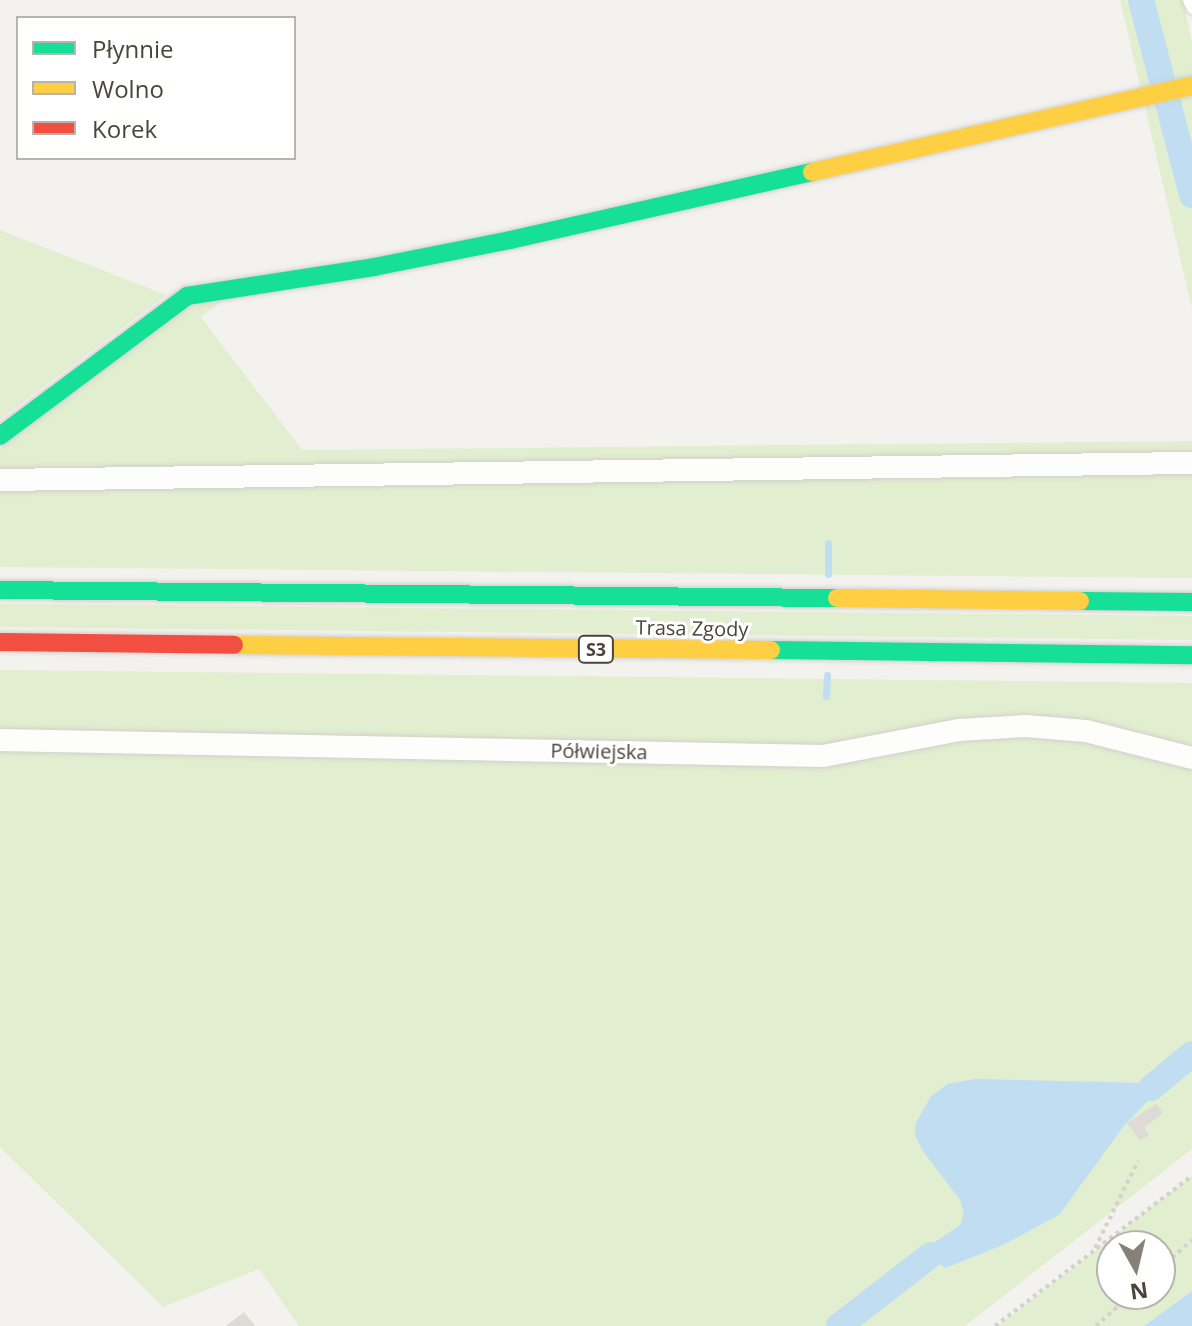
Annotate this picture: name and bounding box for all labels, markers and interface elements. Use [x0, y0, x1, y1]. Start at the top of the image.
legend [16, 16, 296, 160]
text: Płynnie [92, 32, 174, 65]
text: Wolno [92, 72, 164, 105]
text: Korek [92, 112, 157, 145]
street label: Trasa Zgody [635, 615, 749, 641]
road number: S3 [576, 635, 616, 663]
street label: Półwiejska [550, 738, 648, 764]
north arrow [1096, 1230, 1176, 1310]
text: N [1128, 1276, 1150, 1308]

